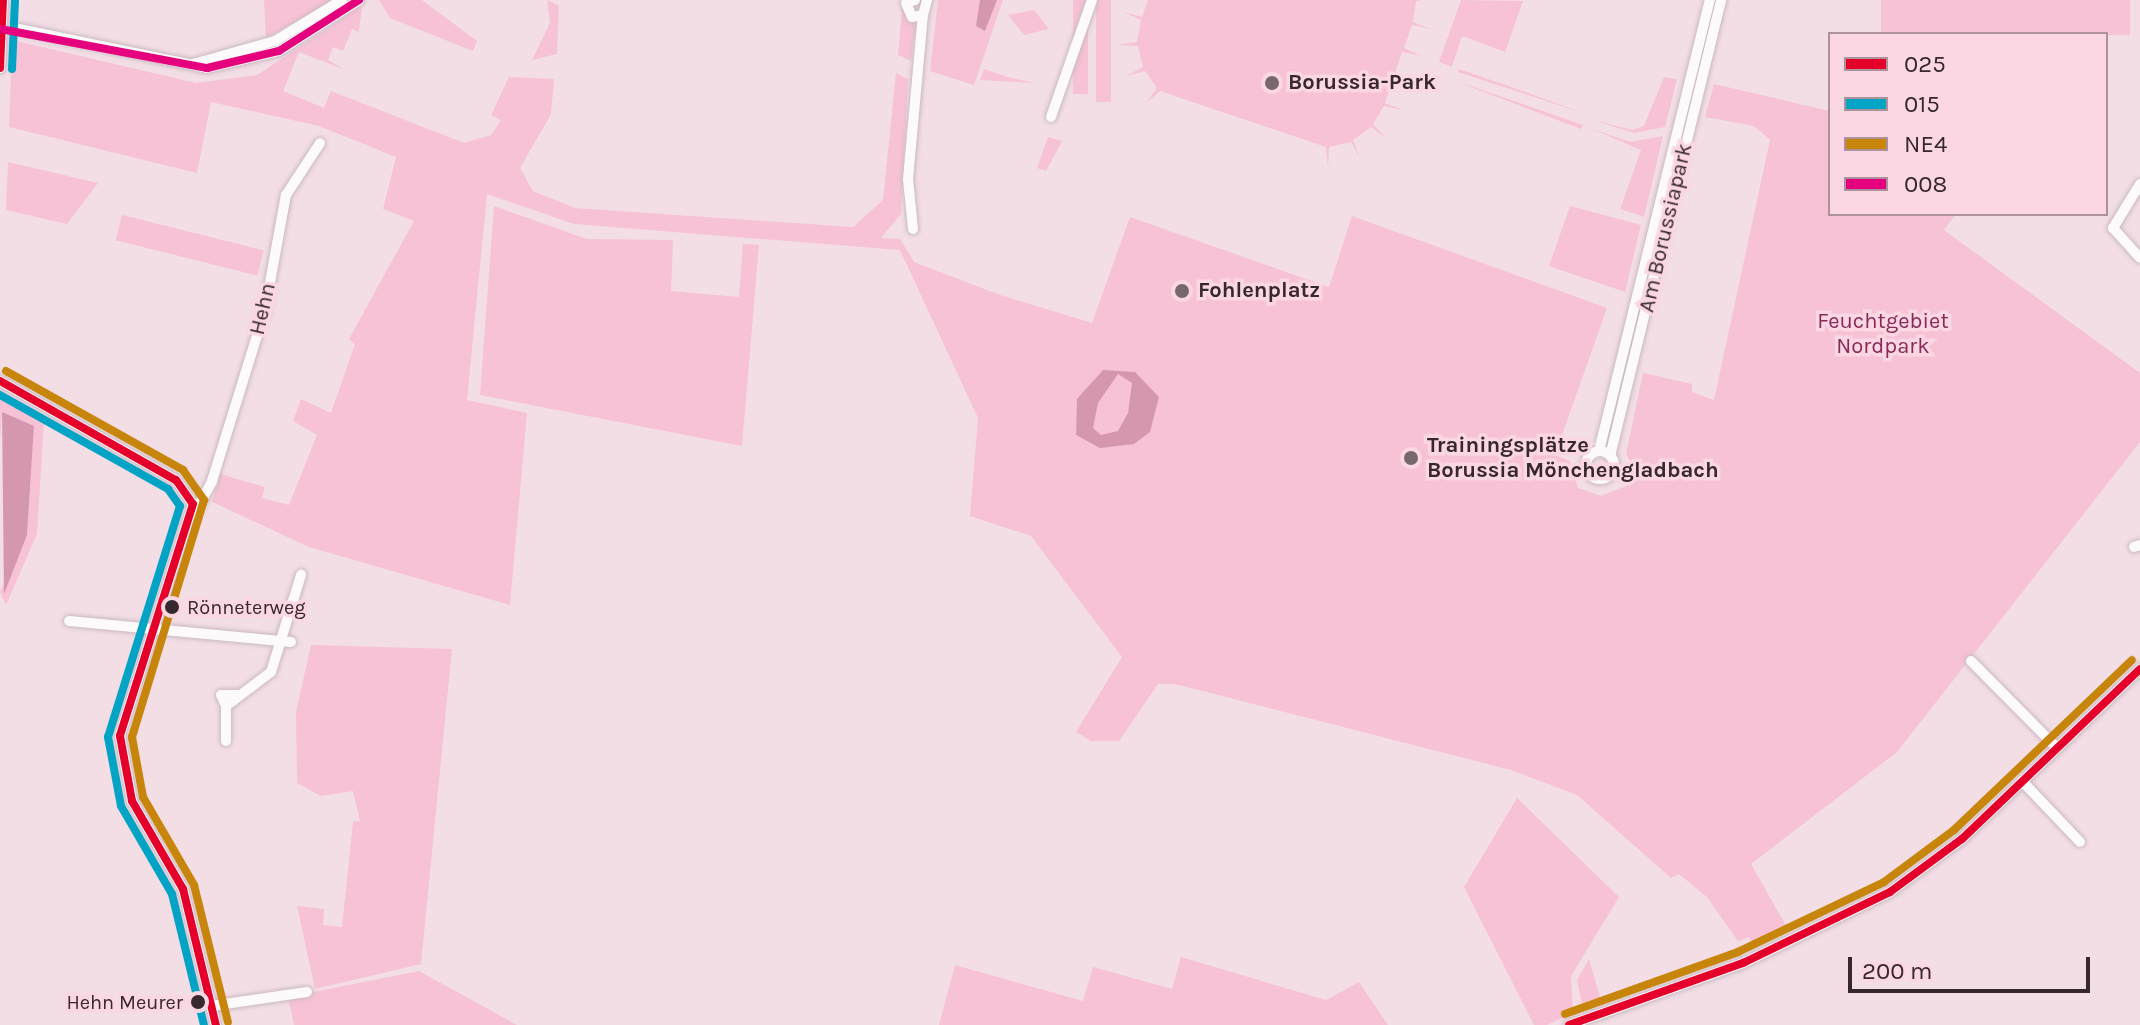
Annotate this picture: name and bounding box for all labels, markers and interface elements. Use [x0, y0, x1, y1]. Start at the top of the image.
legend [1828, 32, 2108, 216]
text: 025 [1904, 50, 1946, 78]
place label: Borussia-Park [1288, 70, 1436, 96]
marker: Borussia-Park [1263, 74, 1281, 92]
text: 015 [1904, 90, 1940, 118]
text: NE4 [1904, 130, 1947, 158]
street label: Am Borussiapark [1634, 141, 1698, 315]
text: 008 [1904, 170, 1947, 198]
place label: Fohlenplatz [1198, 278, 1320, 304]
street label: Hehn [244, 280, 282, 338]
marker: Fohlenplatz [1173, 282, 1191, 300]
park label: Feuchtgebiet Nordpark [1817, 308, 1949, 360]
place label: Trainingsplätze Borussia Mönchengladbach [1427, 432, 1719, 484]
marker: Trainingsplätze Borussia Mönchengladbach [1402, 449, 1420, 467]
place label: Rönneterweg [187, 595, 306, 619]
marker: Rönneterweg [164, 599, 180, 615]
scale bar [1852, 941, 2094, 991]
text: 200 m [1862, 957, 1933, 985]
place label: Hehn Meurer [66, 990, 183, 1014]
marker: Hehn Meurer [190, 994, 206, 1010]

